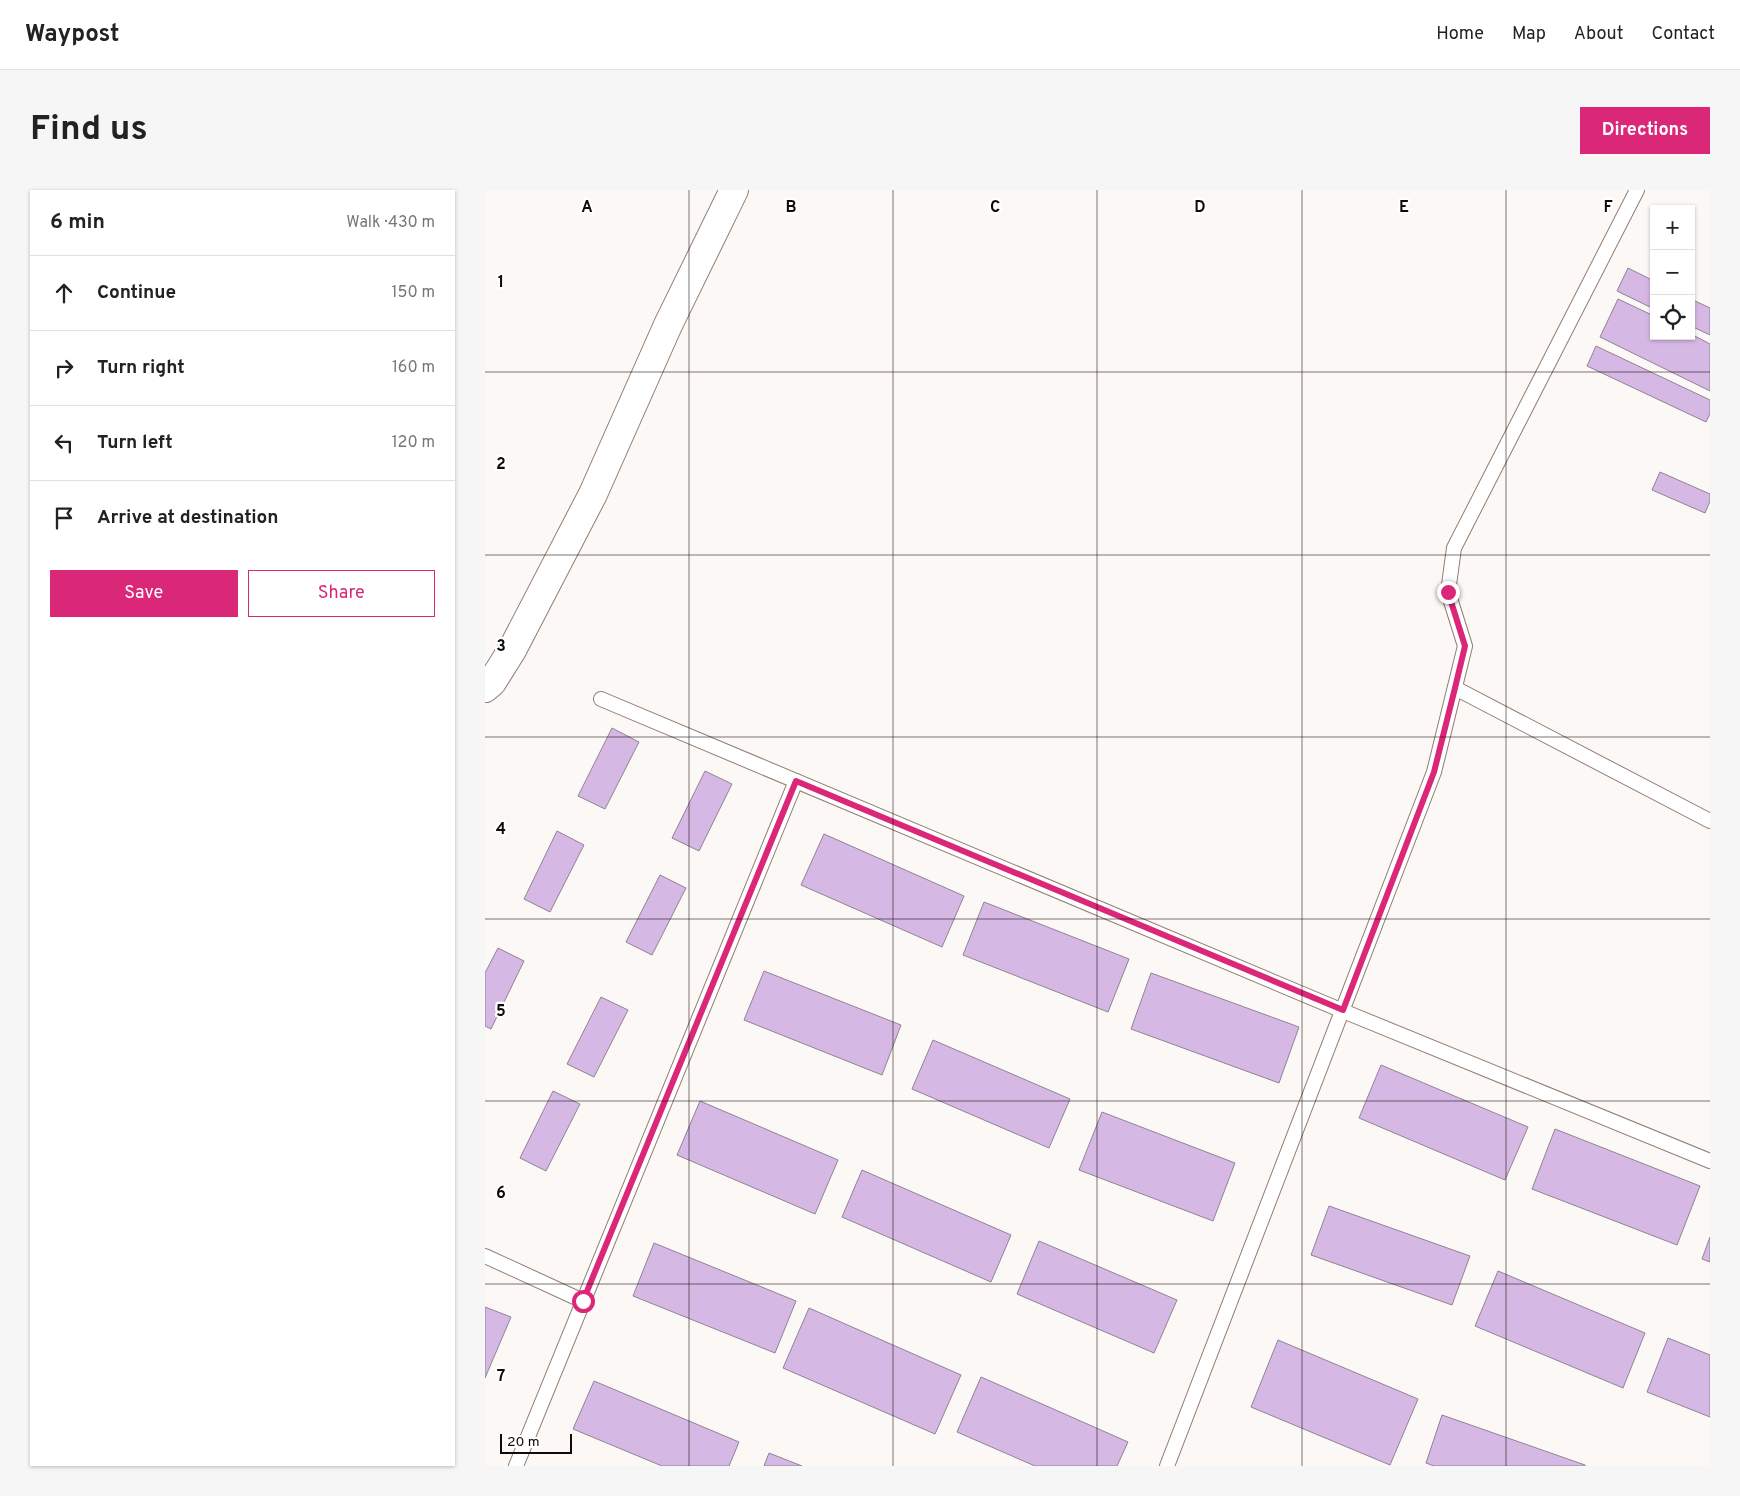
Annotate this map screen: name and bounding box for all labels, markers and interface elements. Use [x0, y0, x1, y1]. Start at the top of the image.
text: Waypost [25, 20, 119, 50]
text: Home [1436, 23, 1484, 46]
text: Map [1512, 23, 1546, 46]
text: About [1574, 23, 1623, 46]
text: Contact [1651, 23, 1715, 46]
button: Directions [1580, 107, 1710, 154]
text: Find us [30, 108, 148, 152]
text: A [581, 198, 593, 218]
text: B [785, 198, 797, 218]
text: C [990, 198, 1000, 218]
text: D [1194, 198, 1206, 218]
text: E [1399, 198, 1409, 218]
text: F [1603, 198, 1613, 218]
map controls [1650, 205, 1695, 340]
button: + [1650, 205, 1695, 250]
text: 6 min [50, 209, 105, 236]
text: Walk · 430 m [346, 213, 435, 233]
button: − [1650, 250, 1695, 295]
text: 1 [498, 273, 504, 293]
icon: ahead [50, 279, 78, 307]
text: Continue [97, 281, 176, 305]
text: 150 m [392, 283, 435, 303]
button: locate [1650, 295, 1695, 340]
icon: right [50, 354, 78, 382]
text: Turn right [97, 356, 185, 380]
text: 160 m [392, 358, 435, 378]
icon: left [50, 429, 78, 457]
text: Turn left [97, 431, 173, 455]
text: 120 m [392, 433, 435, 453]
text: 2 [496, 455, 506, 475]
icon: arrive [50, 504, 78, 532]
text: Arrive at destination [97, 506, 278, 530]
button: Save [50, 570, 238, 617]
button: Share [248, 570, 435, 617]
route end [1437, 581, 1460, 604]
text: 3 [496, 637, 506, 657]
text: 4 [496, 820, 506, 840]
text: 5 [496, 1002, 506, 1022]
text: 6 [496, 1184, 506, 1204]
route start [572, 1290, 595, 1313]
text: 7 [497, 1367, 505, 1387]
scale bar [500, 1431, 573, 1454]
text: 20 m [507, 1434, 540, 1451]

